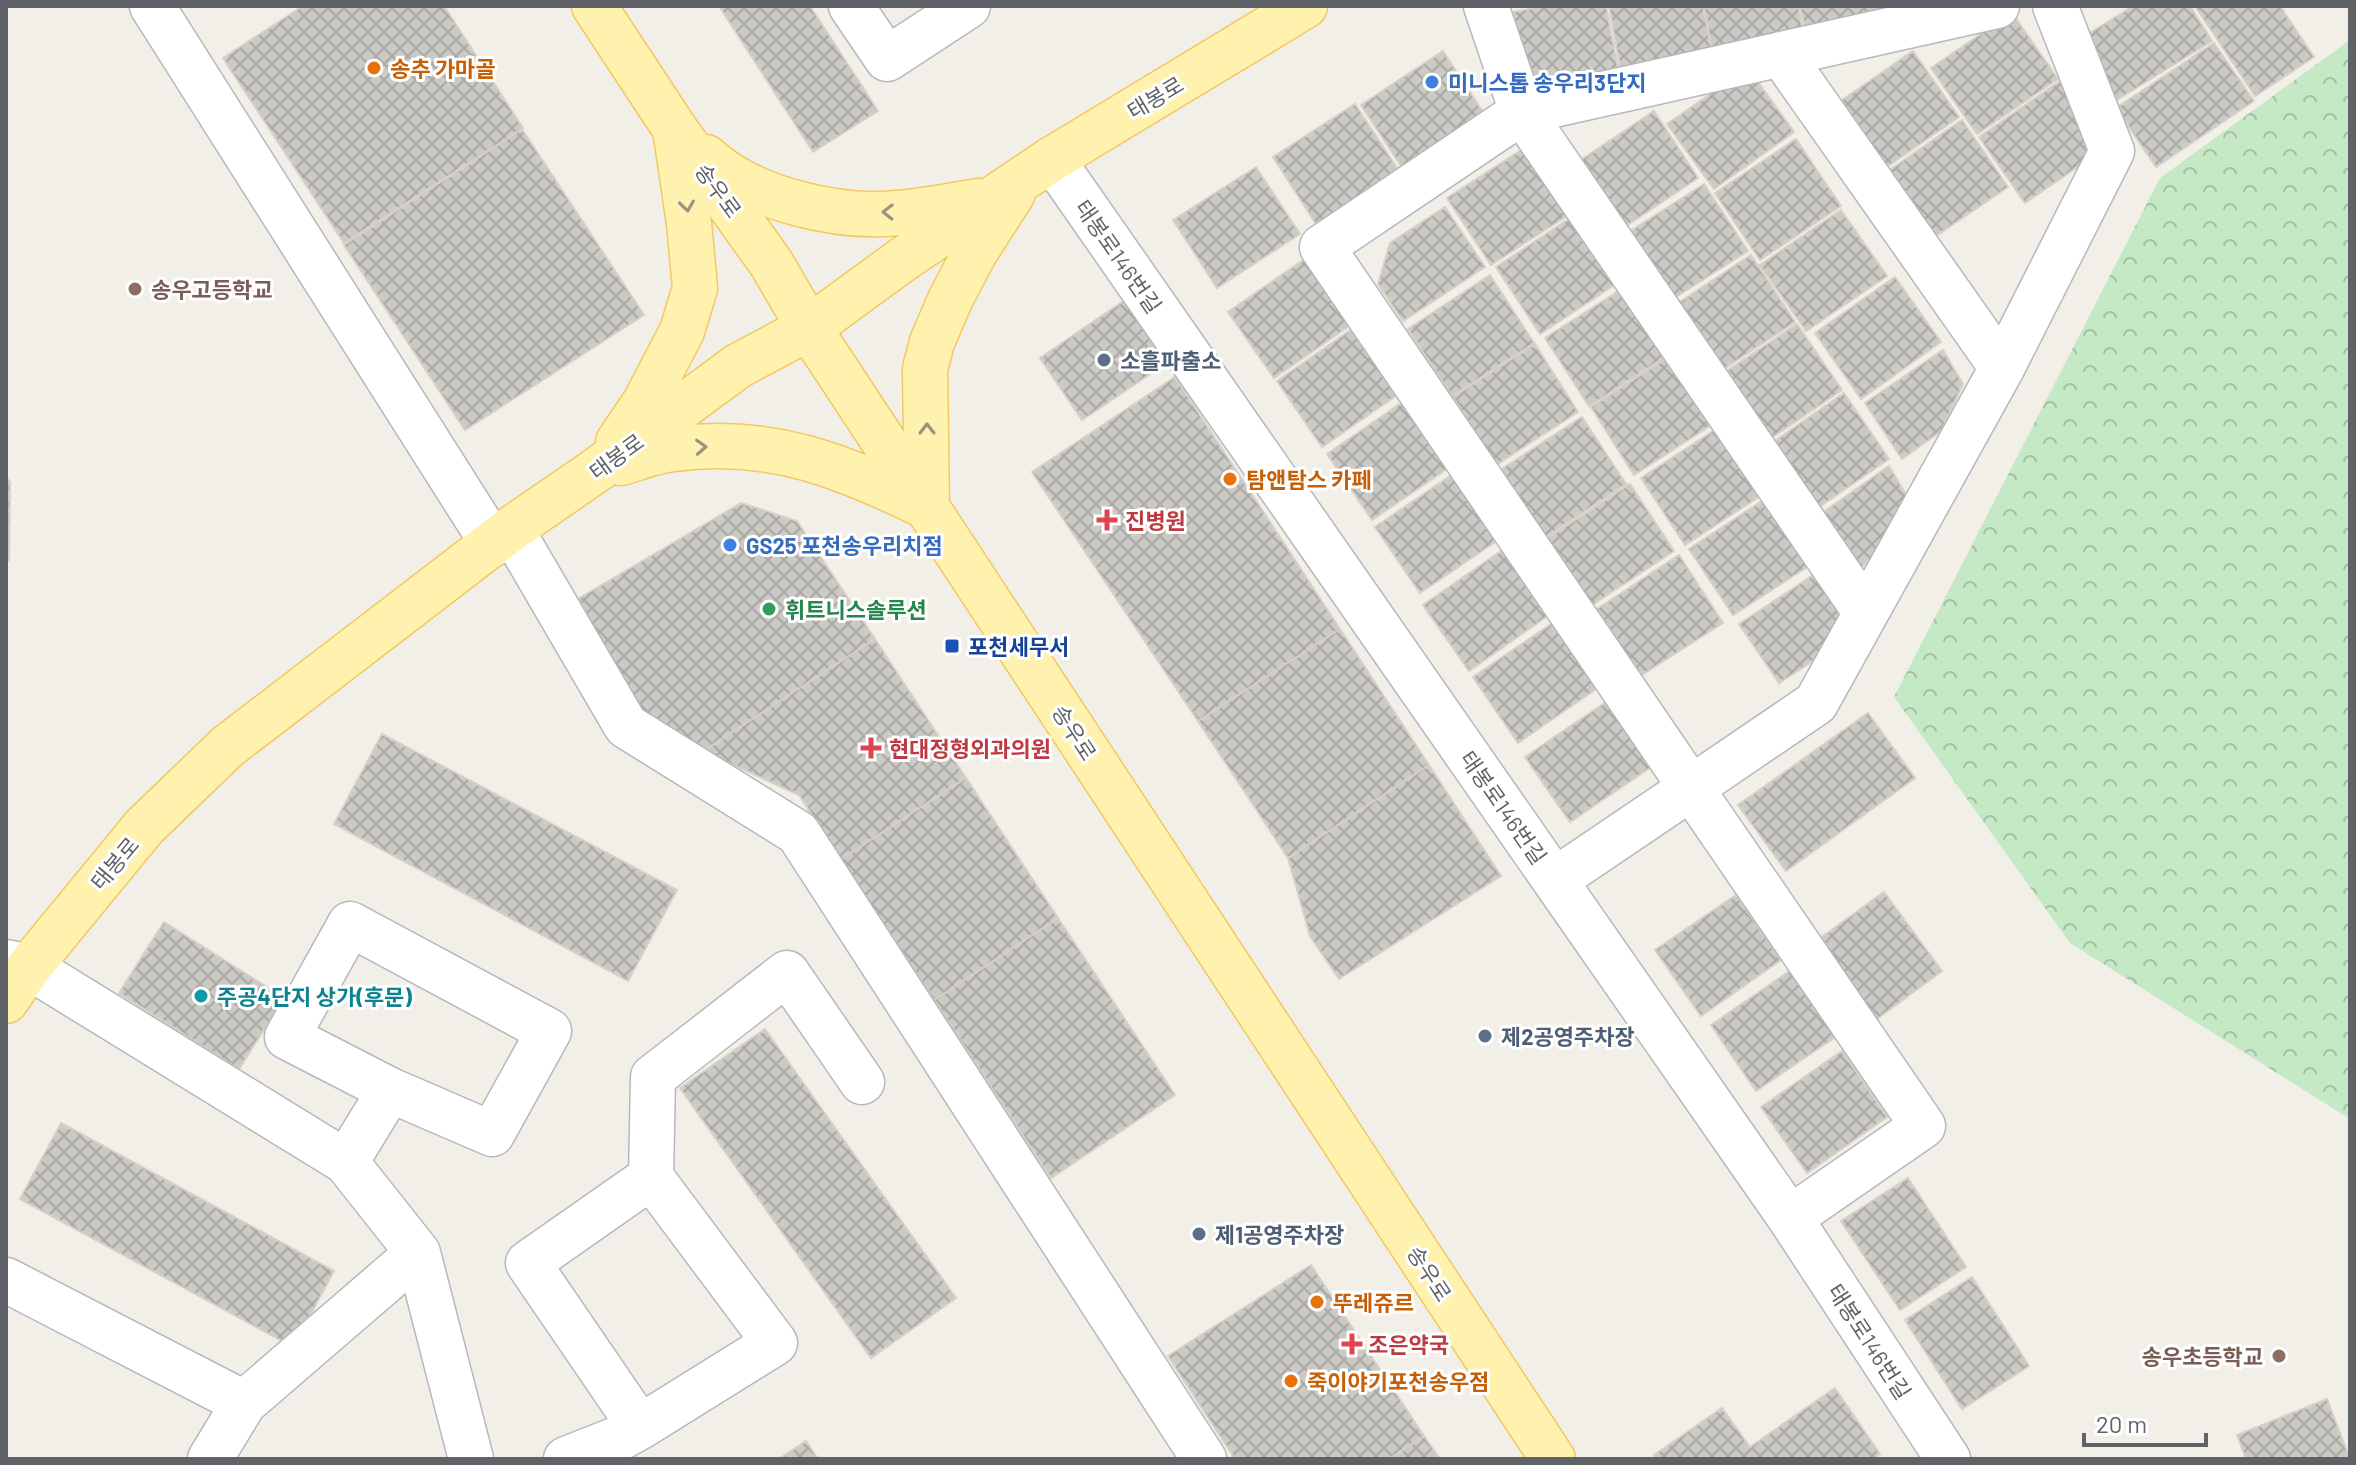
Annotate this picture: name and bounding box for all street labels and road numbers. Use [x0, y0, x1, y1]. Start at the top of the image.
street label: 태봉로 [1122, 70, 1188, 124]
street label: 송우로 [691, 158, 747, 222]
street label: 태봉로146번길 [1070, 194, 1168, 318]
street label: 태봉로 [584, 428, 648, 484]
street label: 송우로 [1048, 699, 1102, 765]
street label: 태봉로146번길 [1455, 745, 1553, 869]
street label: 태봉로 [85, 831, 143, 895]
street label: 송우로 [1403, 1240, 1457, 1306]
street label: 태봉로146번길 [1823, 1278, 1917, 1404]

